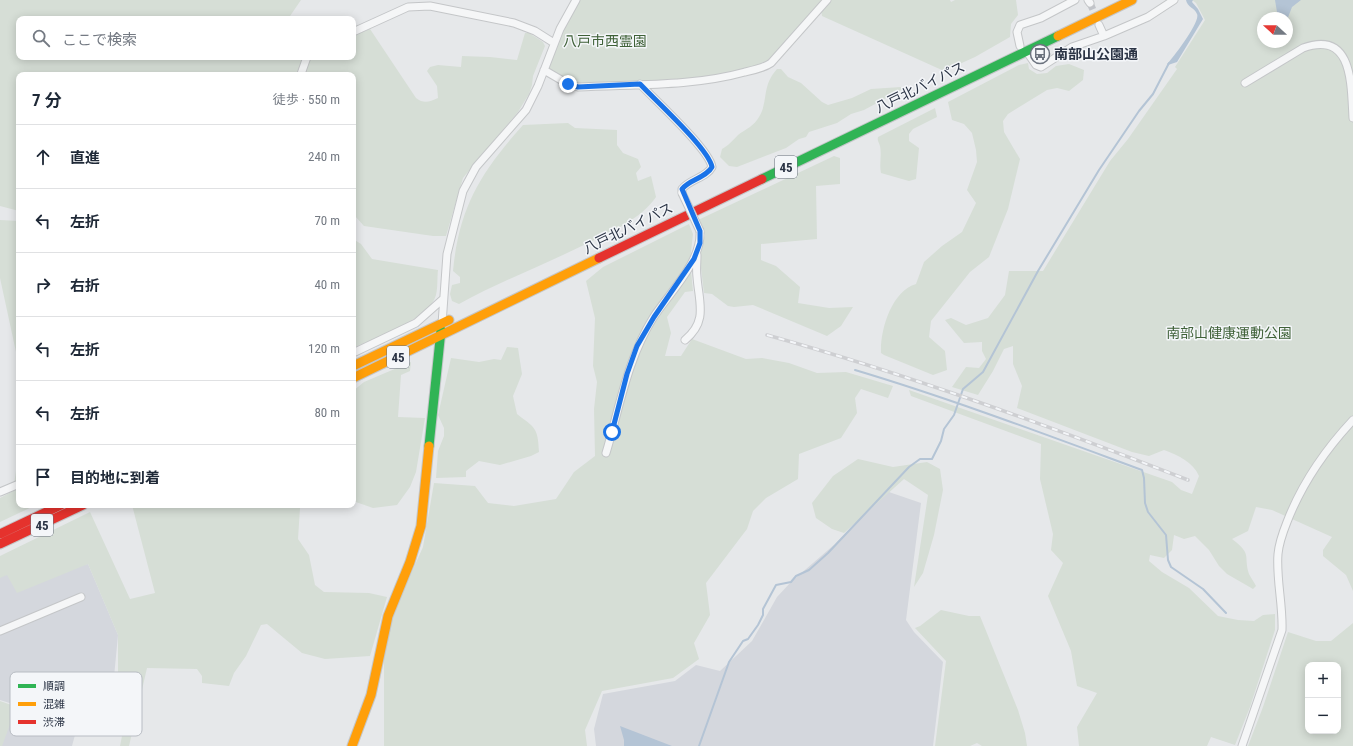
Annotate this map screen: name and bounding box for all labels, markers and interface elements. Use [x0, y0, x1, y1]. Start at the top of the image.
north arrow [1257, 12, 1293, 48]
search box [16, 16, 356, 60]
icon: search [30, 27, 52, 49]
text: ここで検索 [62, 31, 137, 49]
park label: 八戸市西霊園 [563, 33, 647, 49]
bus stop icon: 南部山公園通 [1029, 43, 1051, 65]
place label: 南部山公園通 [1054, 46, 1138, 62]
street label: 八戸北バイパス [873, 58, 967, 116]
route end [559, 75, 577, 93]
text: 7 分 [32, 90, 62, 110]
text: 徒歩 · 550 m [273, 92, 340, 107]
icon: ahead [32, 146, 54, 168]
text: 直進 [70, 149, 100, 167]
text: 240 m [308, 149, 340, 164]
road number: 45 [775, 156, 797, 178]
street label: 八戸北バイパス [581, 199, 675, 257]
icon: left [32, 210, 54, 232]
text: 左折 [70, 213, 100, 231]
text: 70 m [314, 213, 340, 228]
icon: right [32, 274, 54, 296]
text: 右折 [70, 277, 100, 295]
text: 40 m [314, 277, 340, 292]
park label: 南部山健康運動公園 [1166, 325, 1292, 341]
icon: left [32, 338, 54, 360]
text: 左折 [70, 341, 100, 359]
text: 120 m [308, 341, 340, 356]
road number: 45 [387, 346, 409, 368]
icon: left [32, 402, 54, 424]
text: 左折 [70, 405, 100, 423]
text: 80 m [314, 405, 340, 420]
route start [603, 423, 621, 441]
icon: arrive [32, 466, 54, 488]
text: 目的地に到着 [70, 469, 160, 487]
road number: 45 [31, 514, 53, 536]
map controls [1305, 662, 1341, 734]
button: + [1305, 662, 1341, 698]
legend [10, 672, 142, 736]
text: 順調 [43, 680, 65, 693]
text: 混雑 [43, 698, 65, 711]
button: − [1305, 698, 1341, 734]
text: 渋滞 [43, 716, 65, 729]

